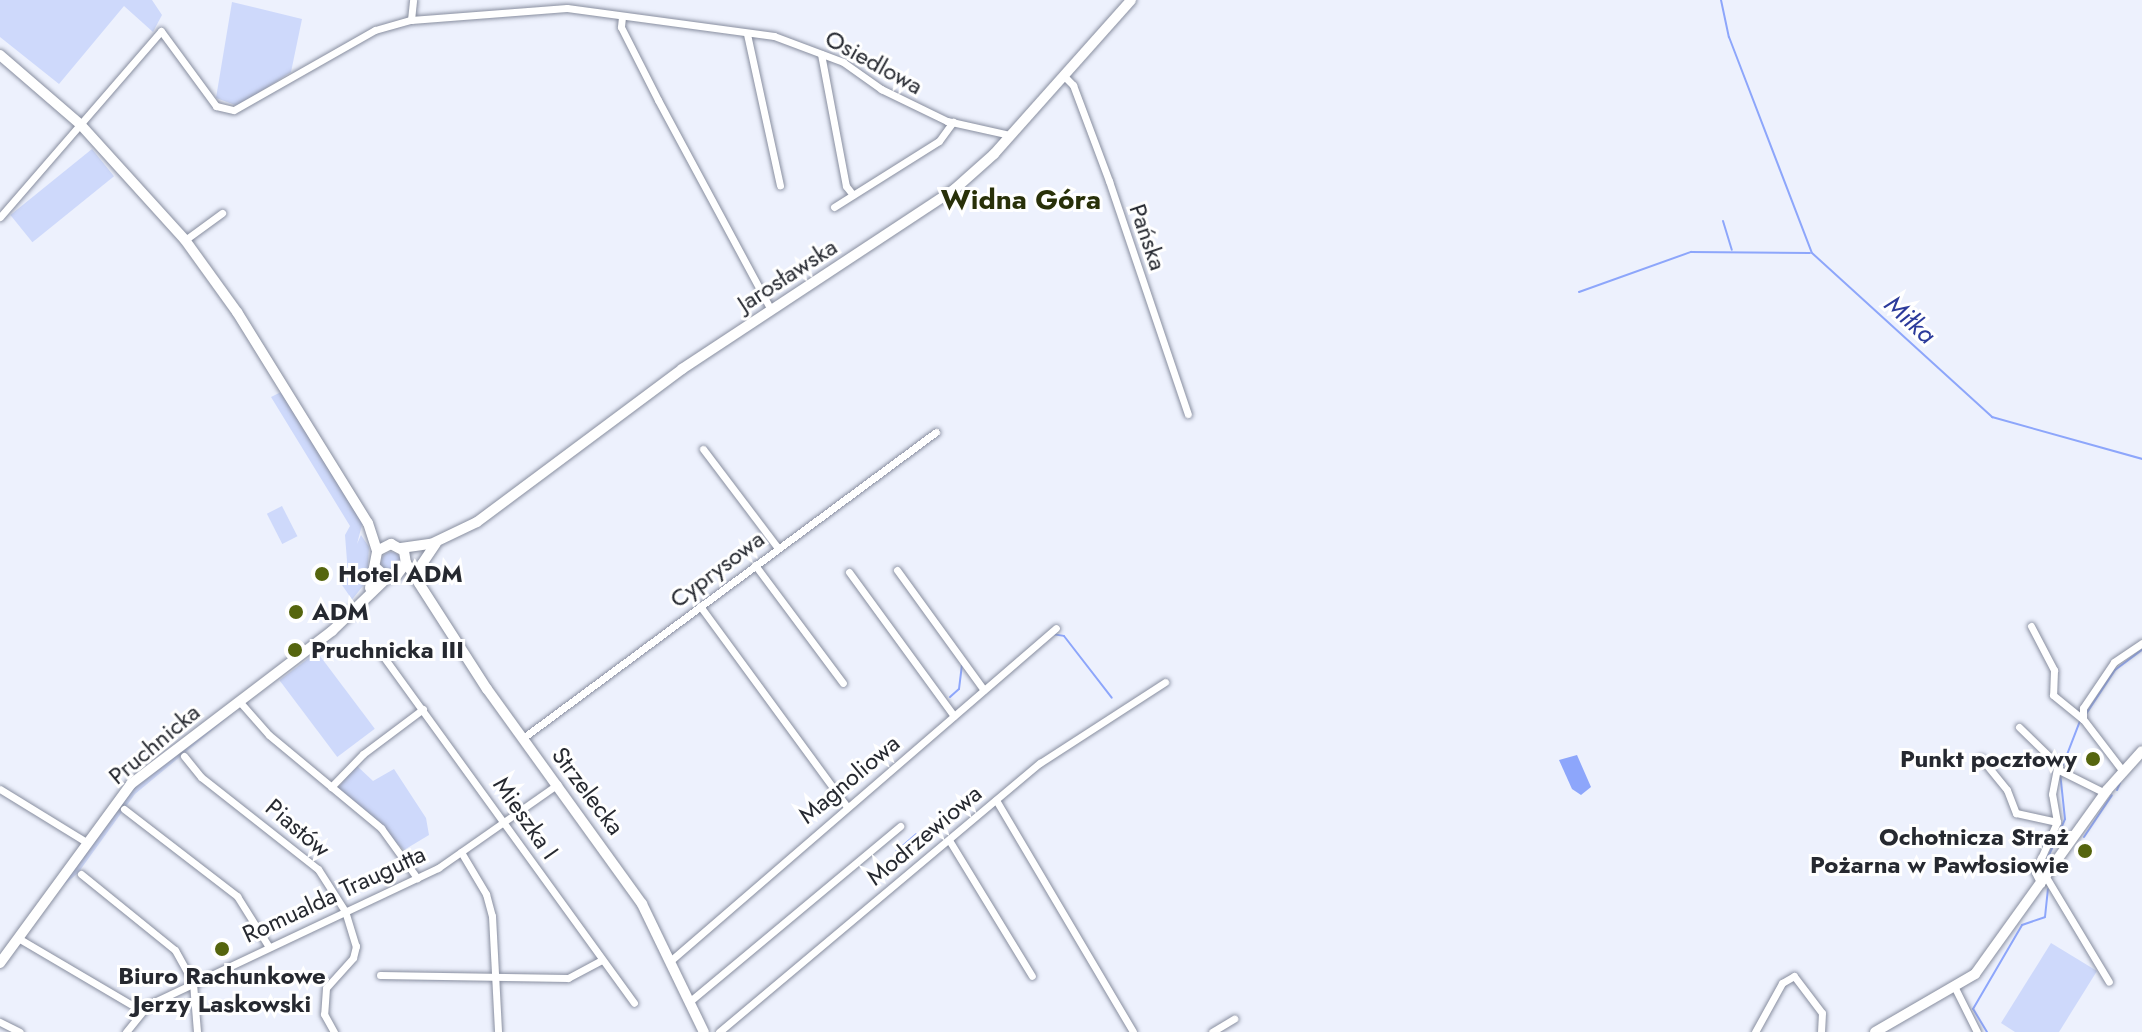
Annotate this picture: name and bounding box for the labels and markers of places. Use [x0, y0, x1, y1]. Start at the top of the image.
place label: Hotel ADM [338, 560, 463, 588]
marker: Hotel ADM [313, 565, 331, 583]
place label: ADM [312, 598, 369, 626]
marker: ADM [287, 603, 305, 621]
place label: Pruchnicka III [311, 636, 464, 664]
marker: Pruchnicka III [286, 641, 304, 659]
place label: Punkt pocztowy [1900, 745, 2077, 773]
marker: Punkt pocztowy [2084, 750, 2102, 768]
place label: Ochotnicza Straż Pożarna w Pawłosiowie [1810, 823, 2069, 879]
marker: Ochotnicza Straż Pożarna w Pawłosiowie [2076, 842, 2094, 860]
marker: Biuro Rachunkowe Jerzy Laskowski [213, 940, 231, 958]
place label: Biuro Rachunkowe Jerzy Laskowski [118, 962, 326, 1018]

